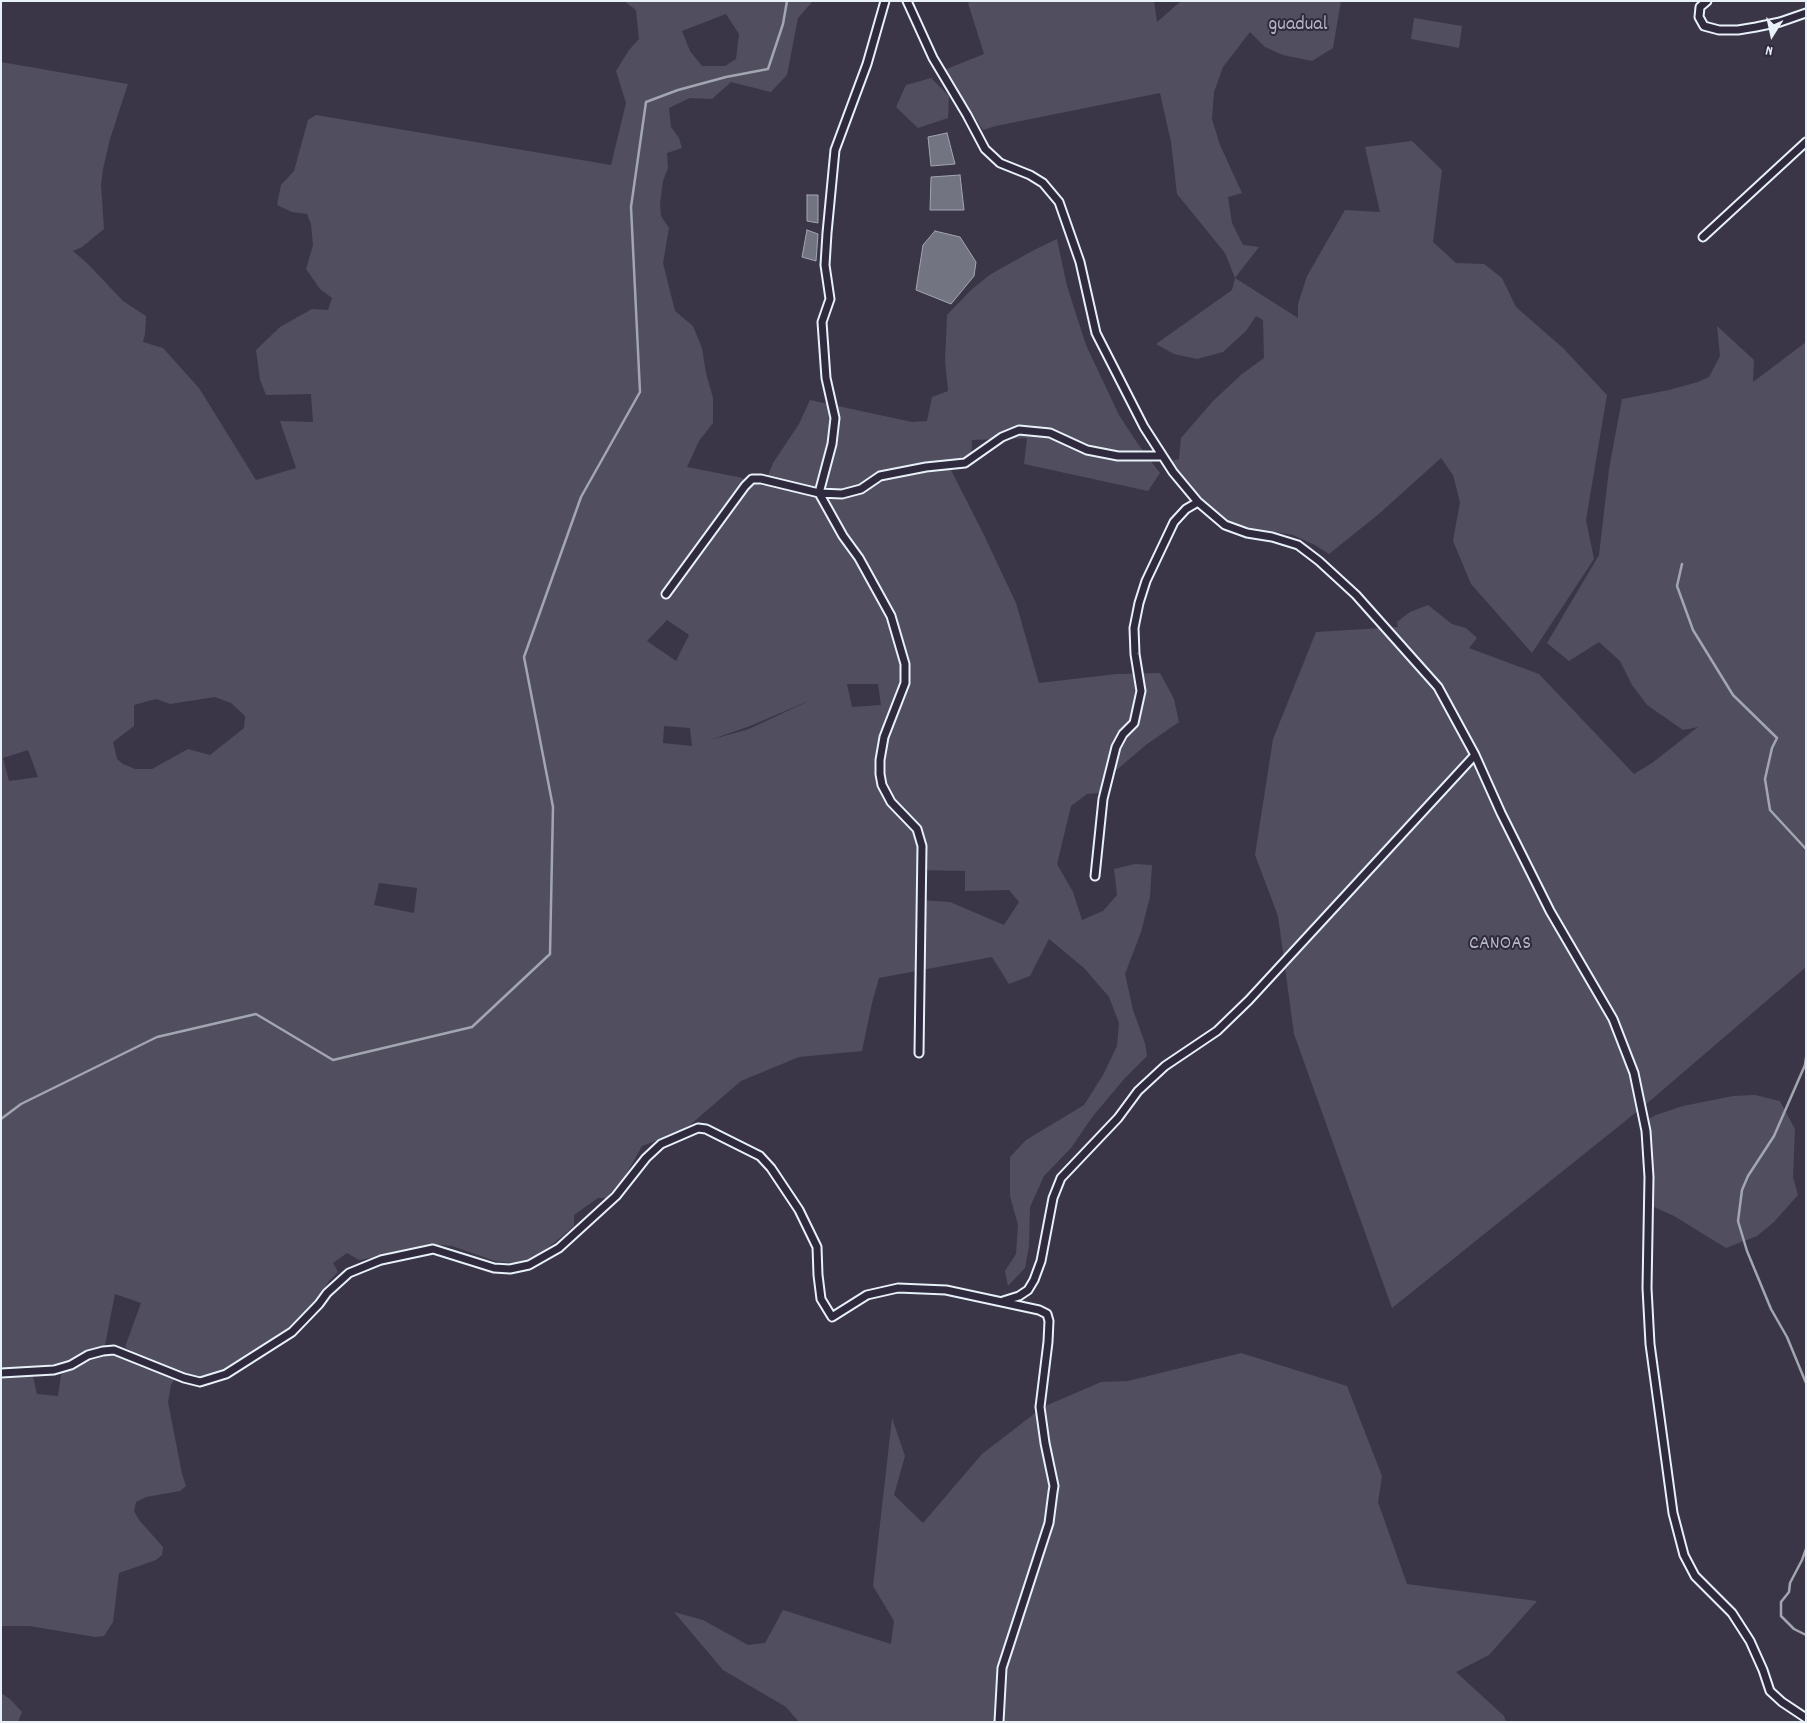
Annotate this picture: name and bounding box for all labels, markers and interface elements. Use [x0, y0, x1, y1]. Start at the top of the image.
north arrow [1747, 10, 1797, 60]
park label: guadual [1269, 14, 1327, 38]
text: N [1764, 39, 1775, 60]
park label: CANOAS [1469, 933, 1531, 957]

